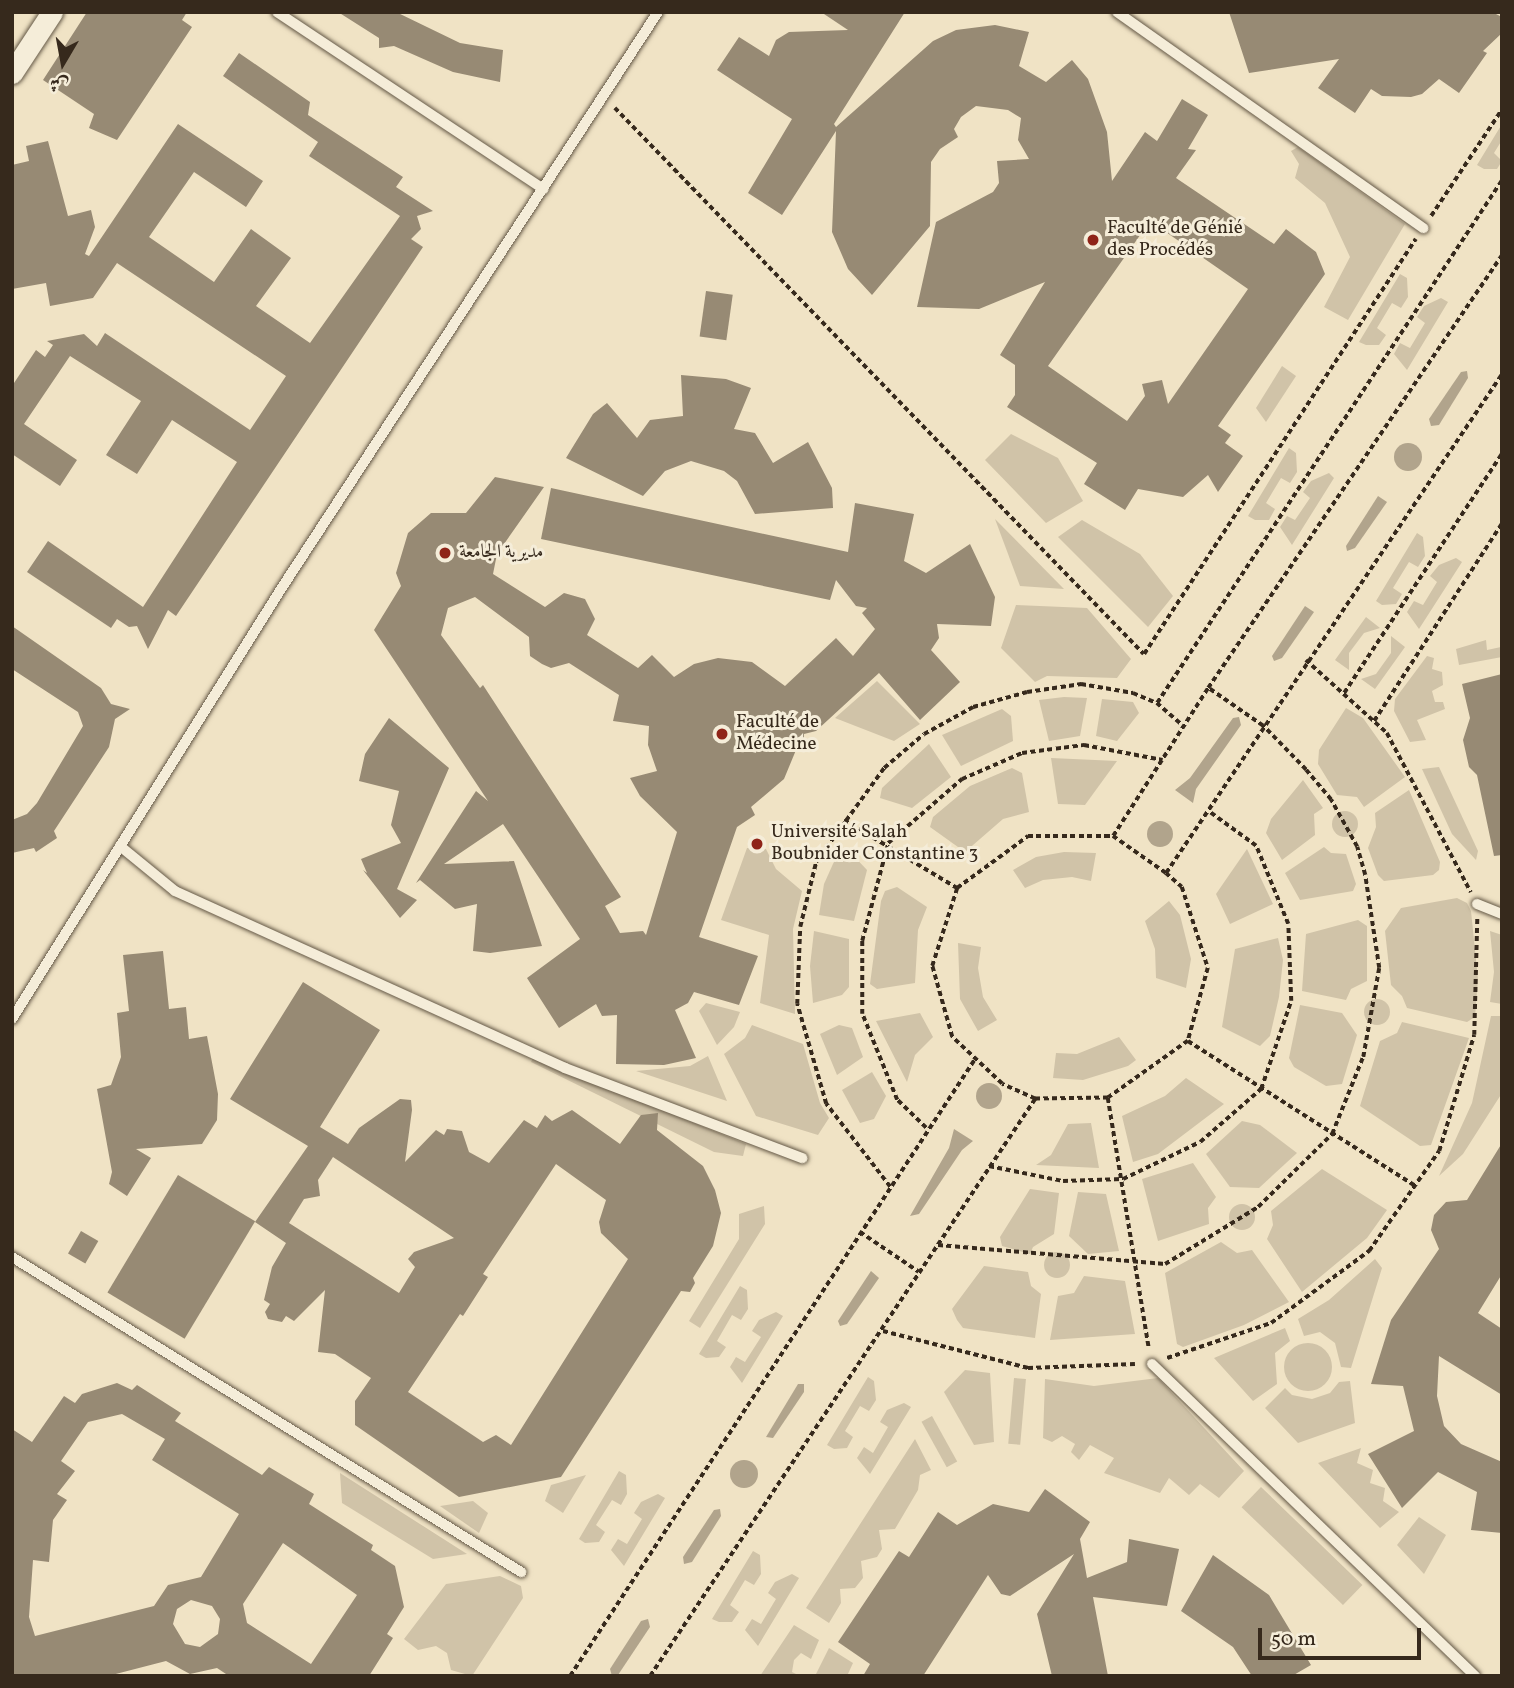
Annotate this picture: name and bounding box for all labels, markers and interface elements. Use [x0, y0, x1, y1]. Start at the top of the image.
north arrow [28, 28, 98, 98]
text: ش [48, 69, 71, 98]
place label: Faculté de Génié des Procédés [1107, 218, 1243, 262]
marker: Faculté de Génié des Procédés [1085, 232, 1101, 248]
place label: مديرية الجامعة [459, 542, 543, 564]
marker: مديرية الجامعة [437, 545, 453, 561]
place label: Faculté de Médecine [736, 712, 819, 756]
marker: Faculté de Médecine [714, 726, 730, 742]
place label: Université Salah Boubnider Constantine 3 [771, 822, 978, 866]
marker: Université Salah Boubnider Constantine 3 [749, 836, 765, 852]
scale bar [1262, 1614, 1425, 1658]
text: 50 m [1271, 1625, 1316, 1654]

